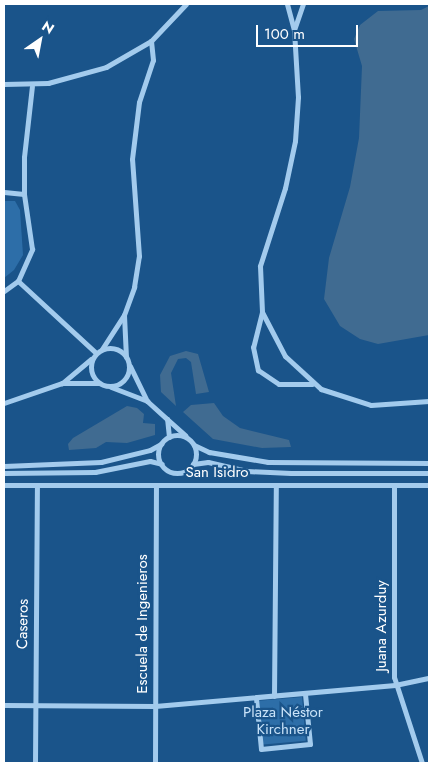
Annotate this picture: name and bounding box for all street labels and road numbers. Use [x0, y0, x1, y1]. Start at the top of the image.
street label: San Isidro [185, 464, 249, 482]
street label: Escuela de Ingenieros [134, 554, 152, 694]
street label: Juana Azurduy [373, 580, 391, 672]
street label: Caseros [14, 599, 32, 649]

